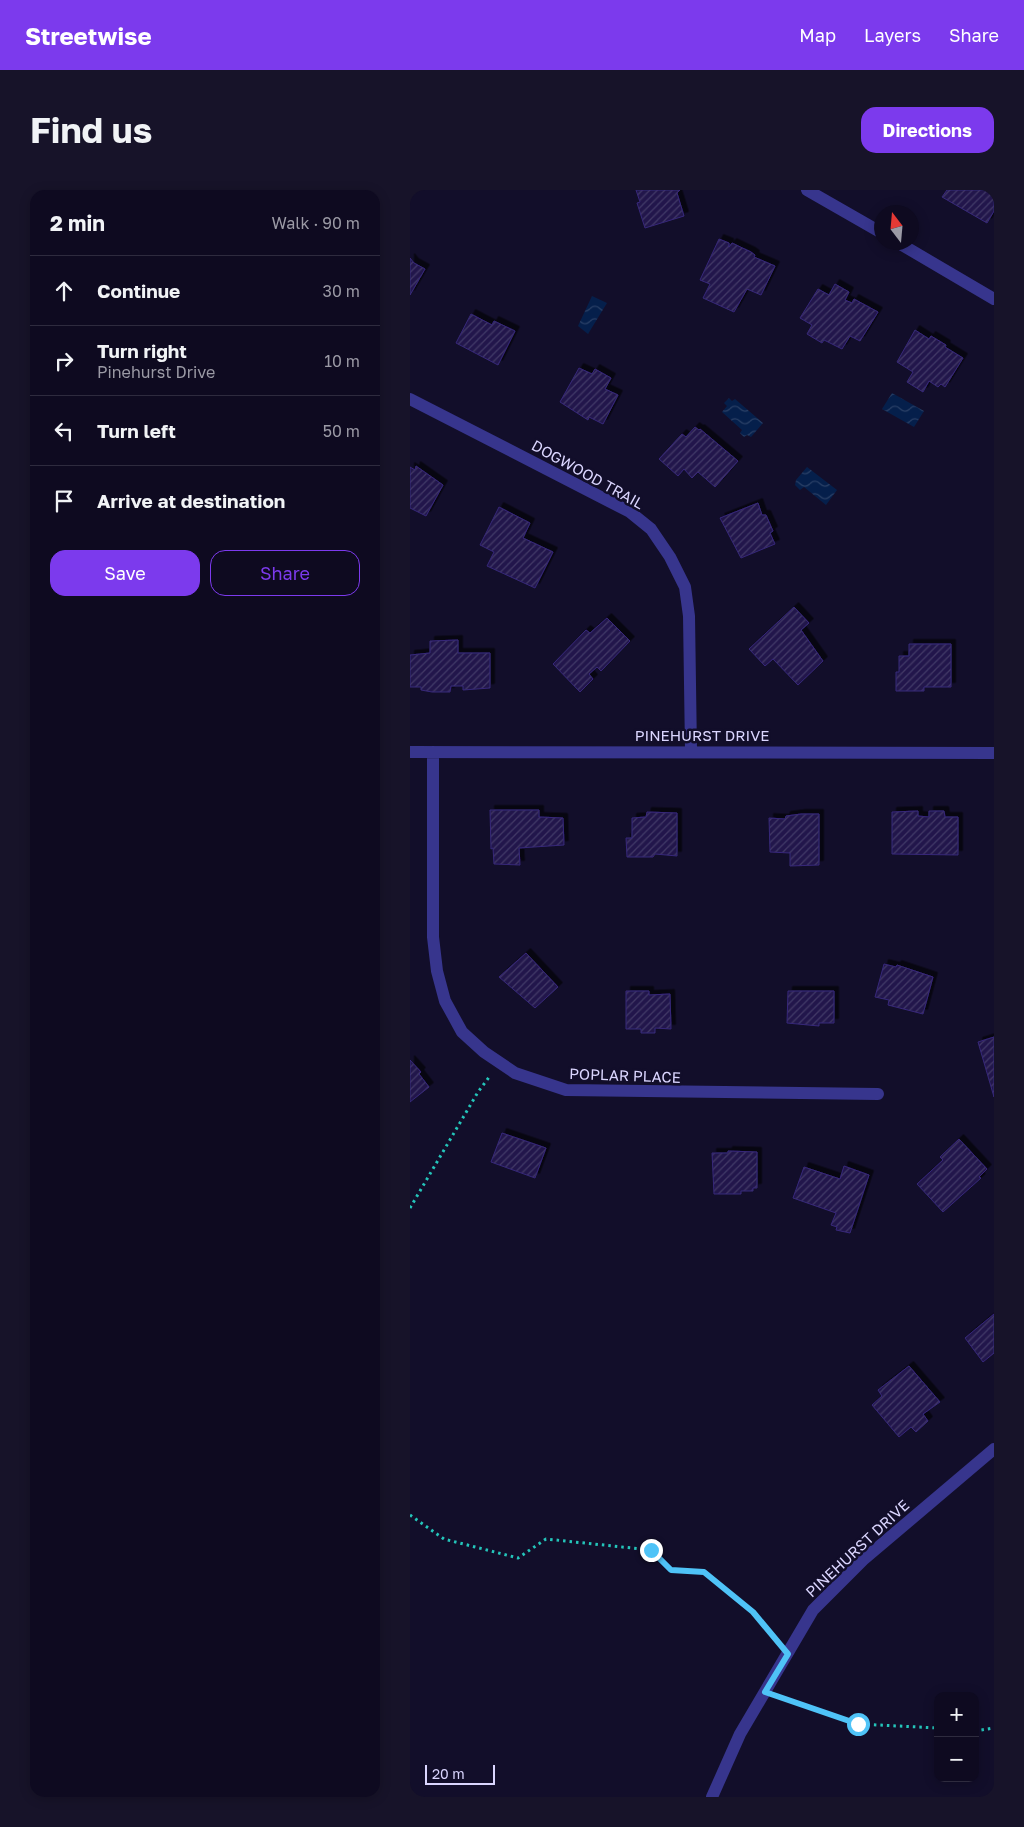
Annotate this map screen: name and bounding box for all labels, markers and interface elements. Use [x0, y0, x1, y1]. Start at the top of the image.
text: Streetwise [25, 21, 152, 50]
text: Map [799, 24, 836, 46]
text: Layers [864, 24, 921, 46]
text: Share [949, 24, 999, 46]
button: Directions [861, 107, 994, 153]
text: Find us [30, 109, 152, 151]
north arrow [874, 205, 919, 250]
text: 2 min [50, 210, 105, 236]
text: Walk · 90 m [272, 213, 360, 233]
icon: ahead [50, 277, 78, 305]
text: Continue [97, 279, 180, 302]
text: 30 m [323, 281, 360, 301]
text: Turn right [97, 339, 187, 362]
icon: right [50, 347, 78, 375]
text: 10 m [324, 351, 360, 371]
text: Pinehurst Drive [97, 362, 215, 382]
icon: left [50, 417, 78, 445]
text: Turn left [97, 419, 176, 442]
text: 50 m [323, 421, 360, 441]
street label: DOGWOOD TRAIL [529, 436, 648, 513]
icon: arrive [50, 487, 78, 515]
text: Arrive at destination [97, 489, 285, 512]
button: Save [50, 550, 200, 596]
button: Share [210, 550, 360, 596]
street label: PINEHURST DRIVE [635, 726, 769, 744]
street label: POPLAR PLACE [569, 1064, 681, 1086]
street label: PINEHURST DRIVE [802, 1495, 912, 1601]
route end [640, 1539, 663, 1562]
map controls [934, 1692, 979, 1782]
button: + [934, 1692, 979, 1737]
route start [847, 1713, 870, 1736]
button: − [934, 1737, 979, 1782]
scale bar [425, 1762, 495, 1785]
text: 20 m [432, 1765, 465, 1782]

